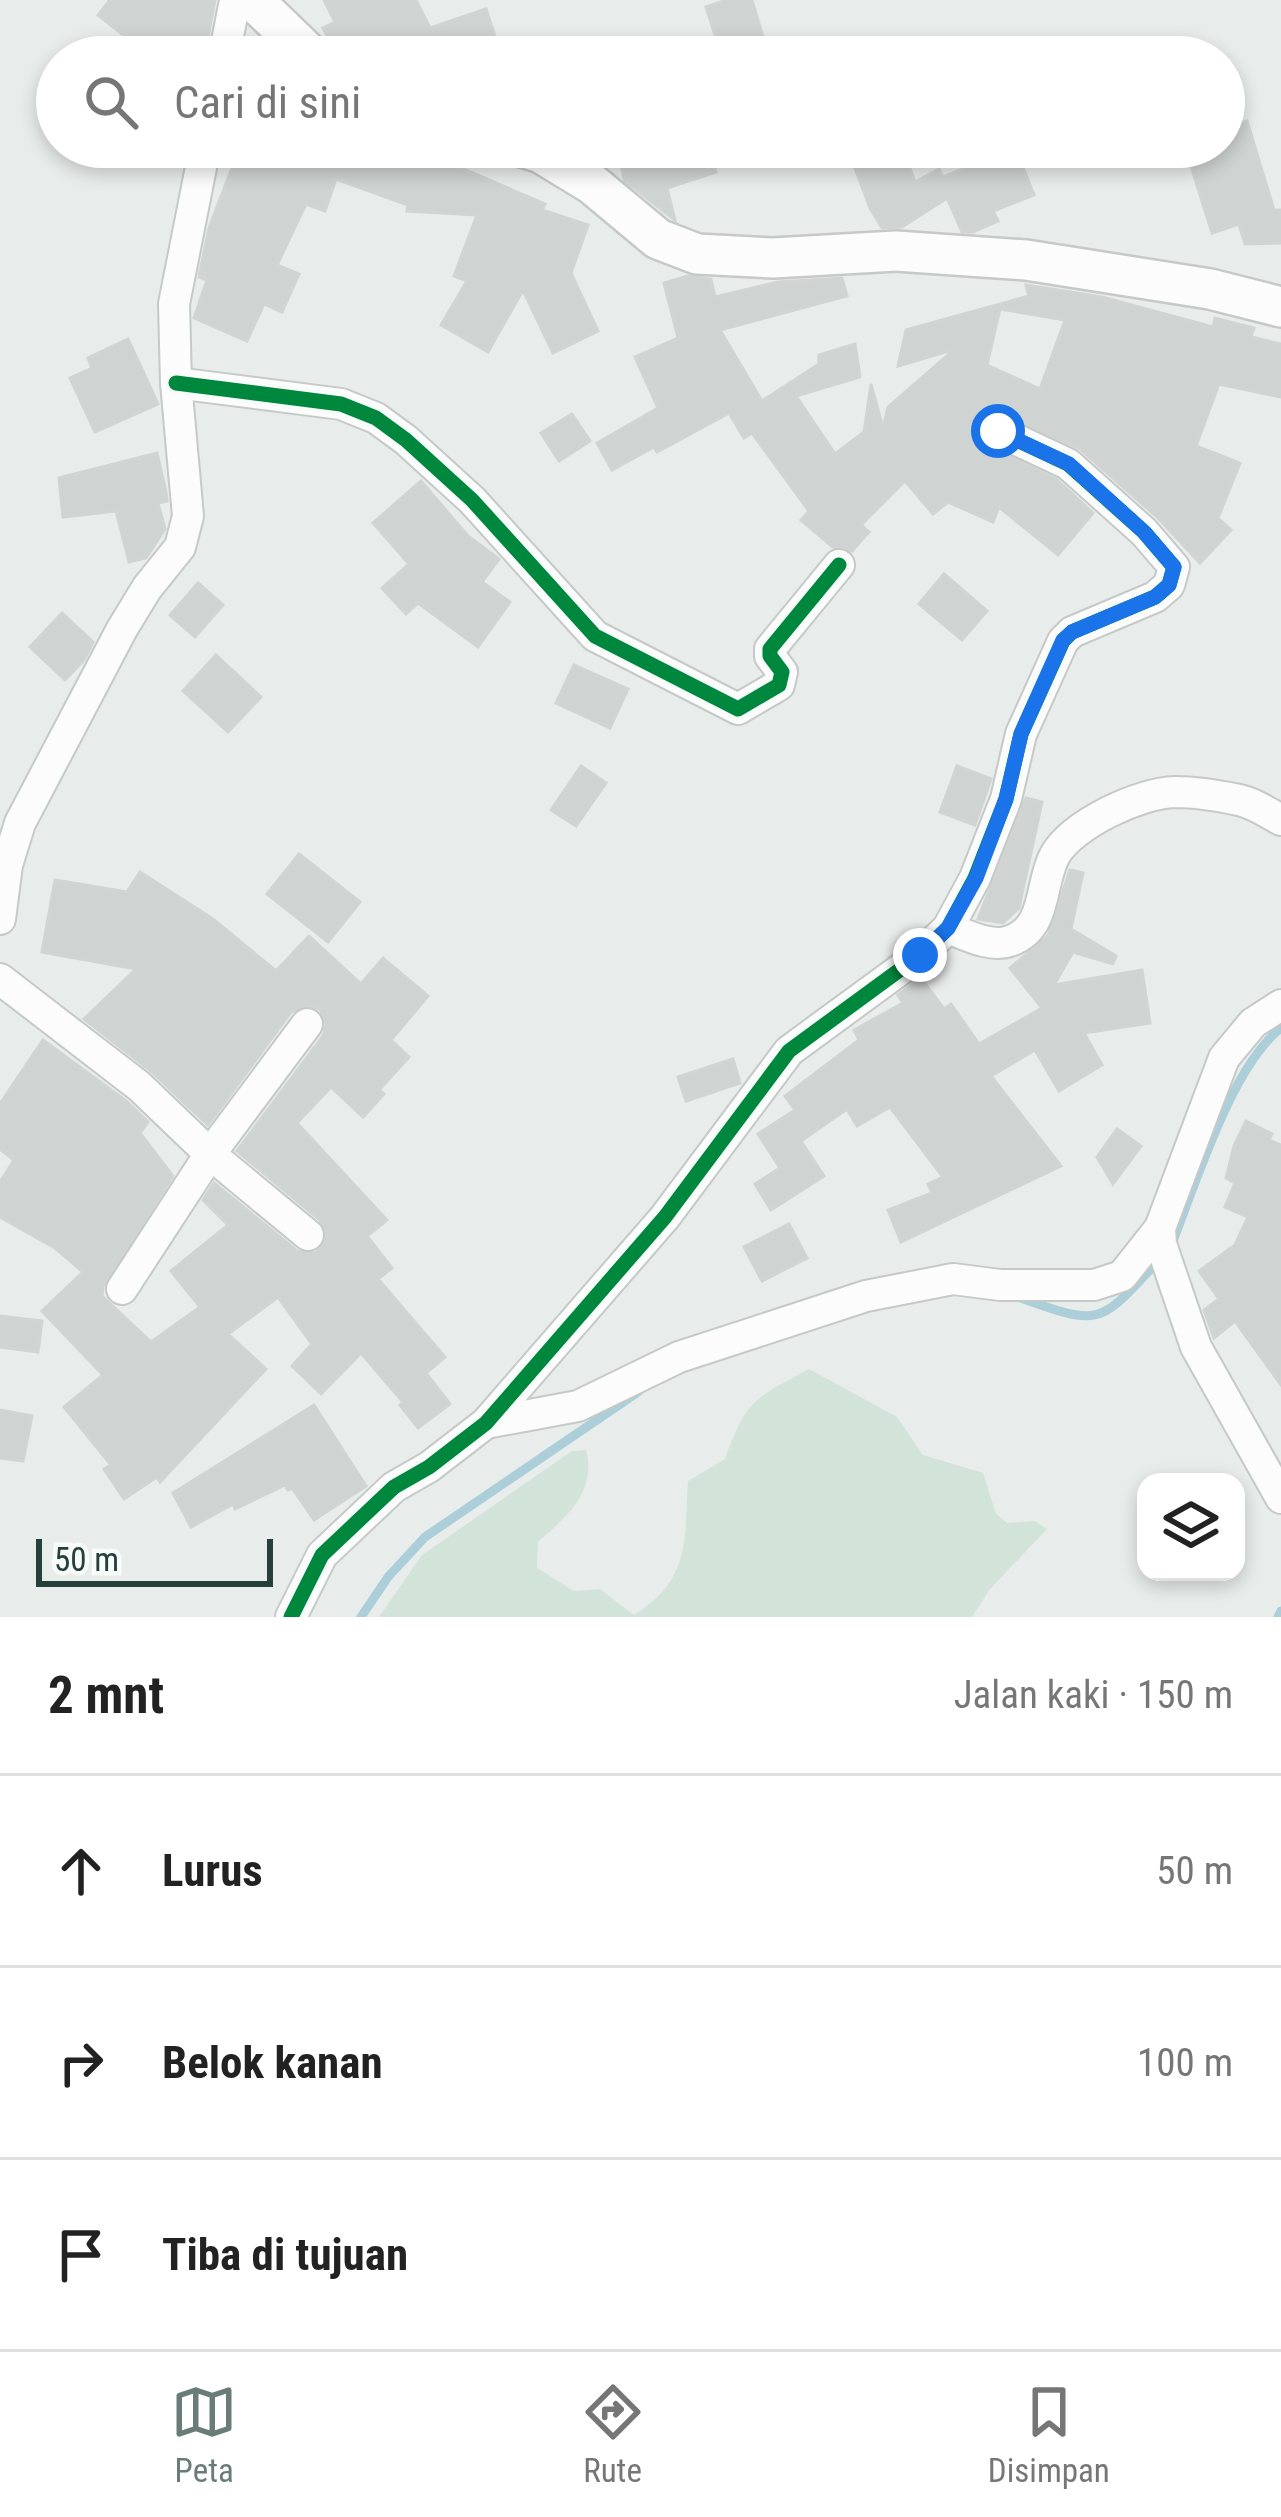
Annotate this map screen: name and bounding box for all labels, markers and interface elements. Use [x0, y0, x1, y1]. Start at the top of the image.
search box [36, 36, 1245, 168]
icon: search [78, 69, 144, 135]
text: Cari di sini [174, 76, 361, 129]
route start [971, 404, 1025, 458]
route end [893, 928, 947, 982]
map controls [1137, 1473, 1245, 1581]
button: layers [1137, 1473, 1245, 1581]
scale bar [36, 1533, 273, 1586]
text: 50 m [54, 1540, 119, 1579]
text: 2 mnt [48, 1666, 164, 1725]
text: Jalan kaki · 150 m [954, 1672, 1233, 1718]
icon: ahead [48, 1838, 114, 1904]
text: Lurus [162, 1844, 263, 1897]
text: 50 m [1156, 1848, 1233, 1894]
icon: right [48, 2030, 114, 2096]
text: Belok kanan [162, 2036, 383, 2089]
text: 100 m [1137, 2040, 1233, 2086]
icon: arrive [48, 2222, 114, 2288]
text: Tiba di tujuan [162, 2228, 408, 2281]
tab: Peta [171, 2379, 237, 2490]
tab: Rute [580, 2379, 646, 2490]
tab: Disimpan [988, 2379, 1110, 2490]

